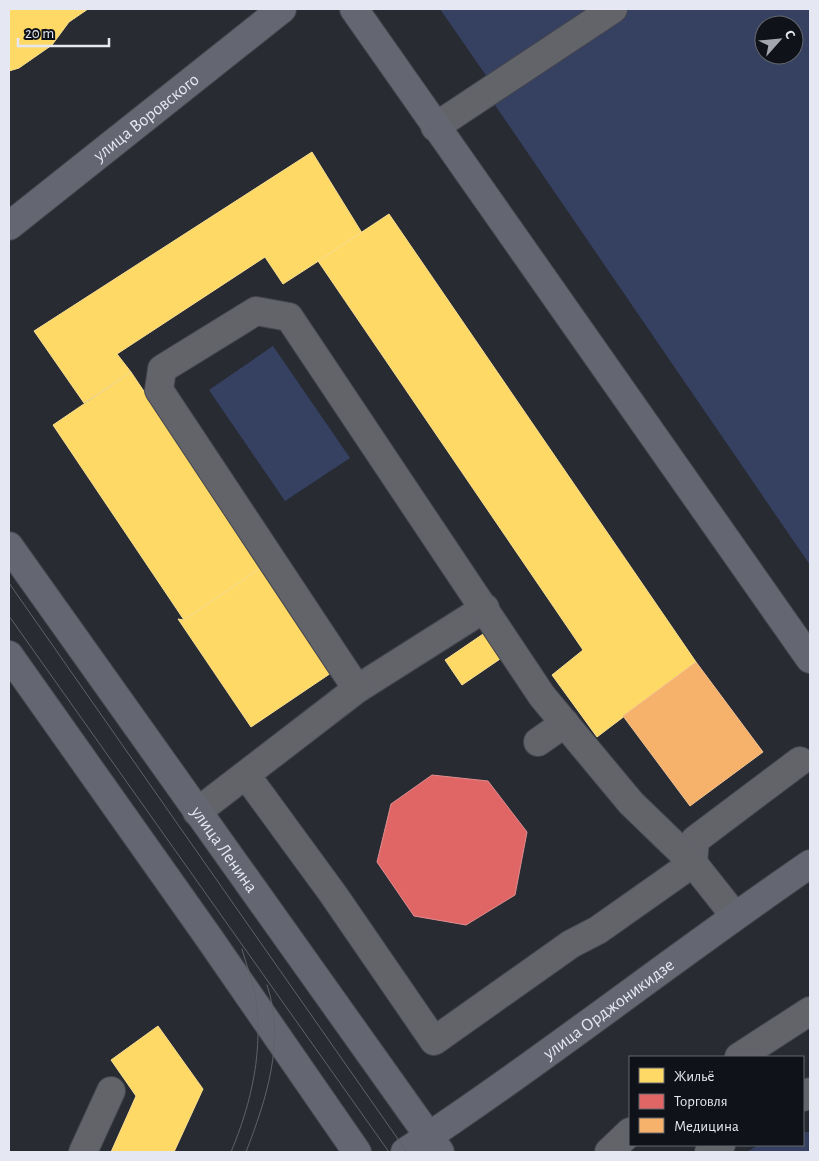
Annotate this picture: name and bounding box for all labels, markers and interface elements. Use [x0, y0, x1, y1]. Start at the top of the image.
scale bar [18, 15, 109, 47]
north arrow [754, 15, 804, 65]
text: 20 m [25, 26, 54, 41]
text: С [782, 28, 798, 41]
street label: улица Воровского [90, 71, 203, 166]
street label: улица Ленина [187, 802, 260, 896]
street label: улица Орджоникидзе [539, 956, 678, 1064]
legend [629, 1056, 804, 1146]
text: Жильё [674, 1069, 714, 1084]
text: Торговля [674, 1094, 728, 1109]
text: Медицина [674, 1119, 739, 1134]

